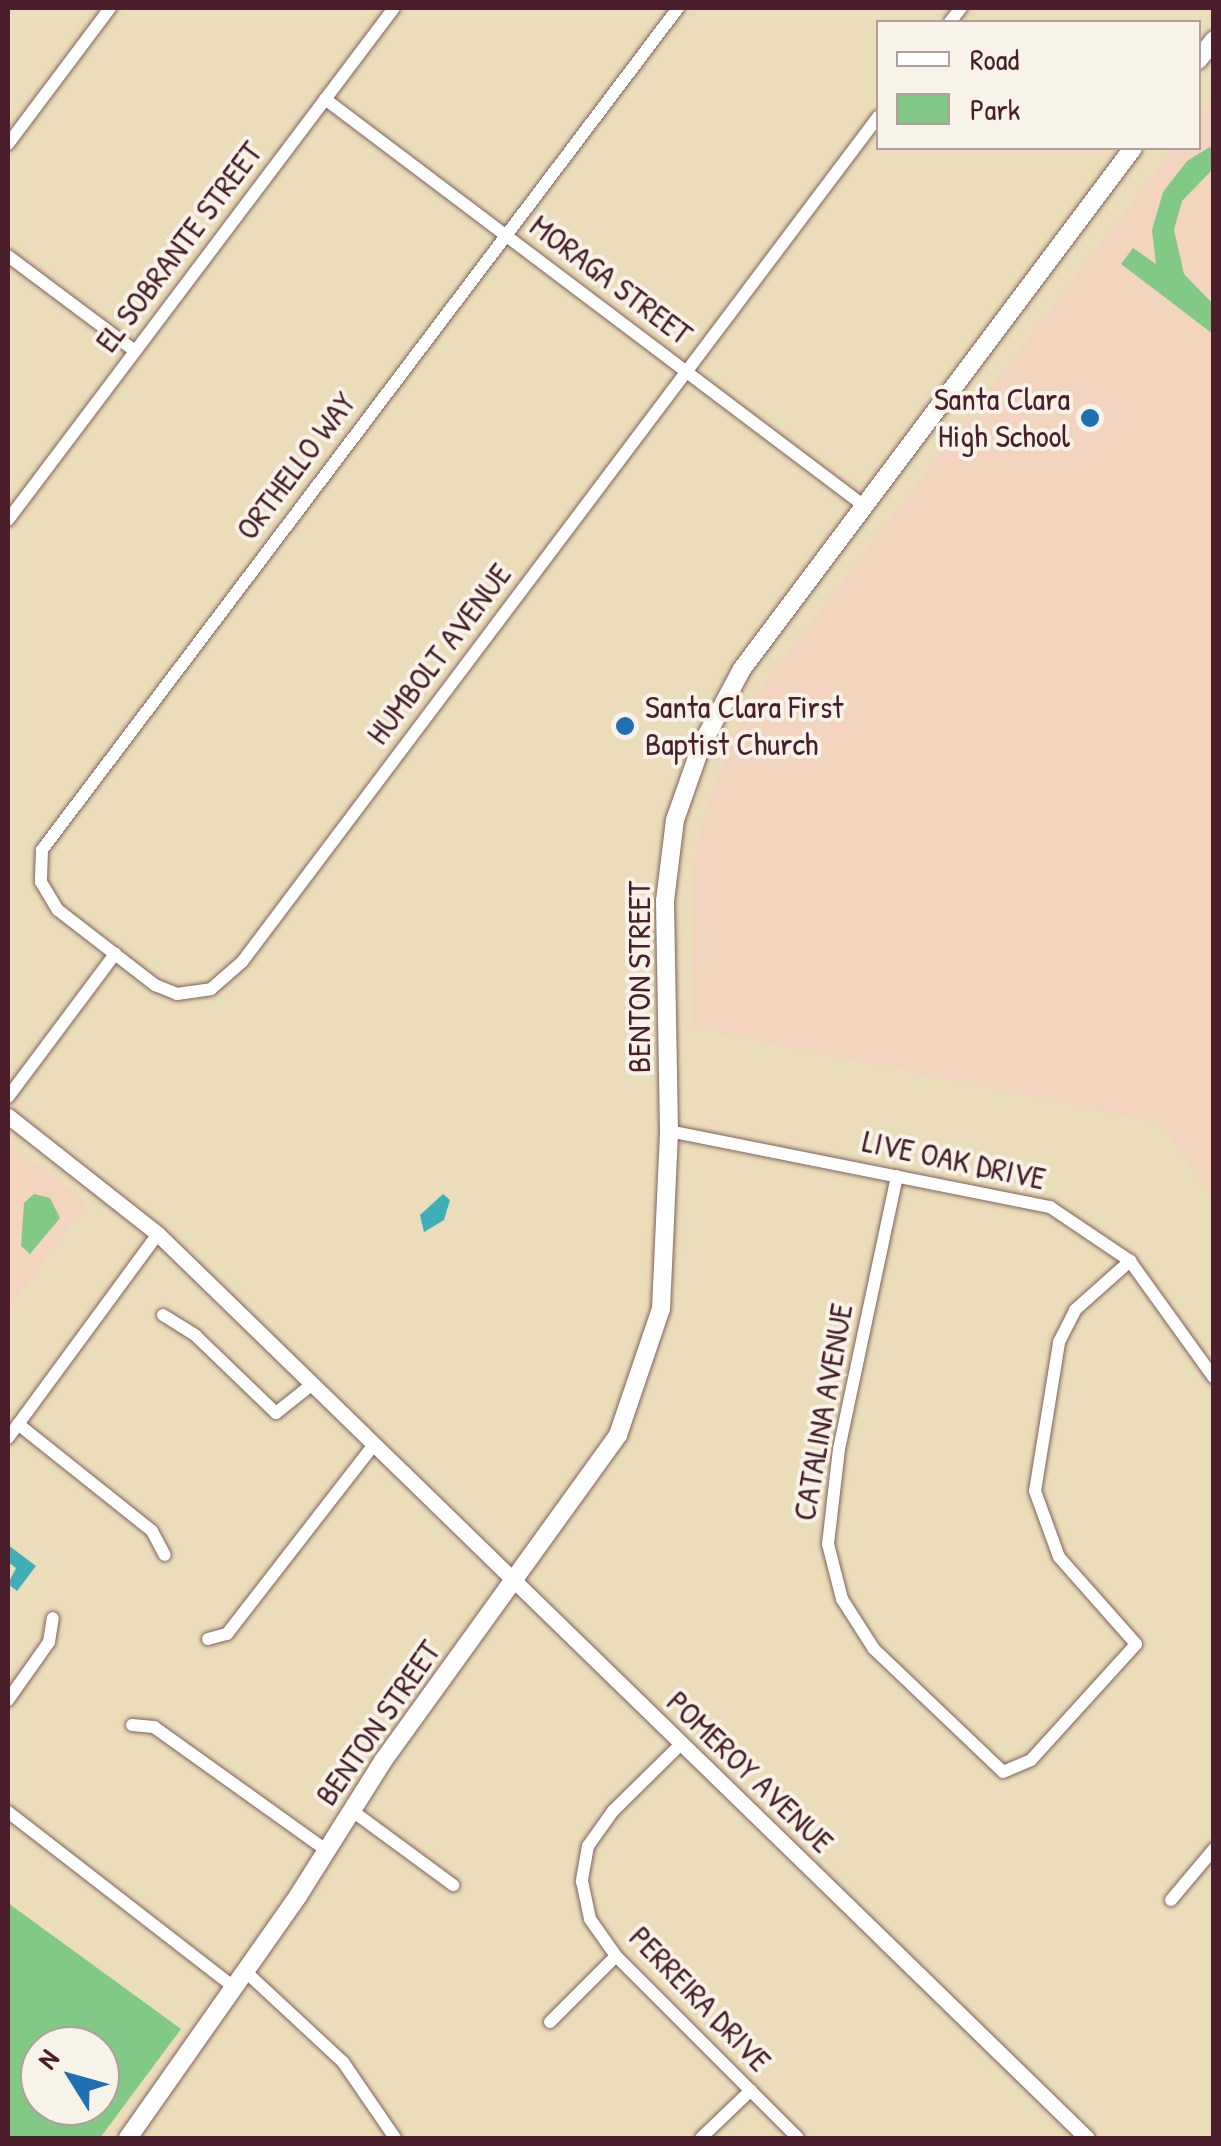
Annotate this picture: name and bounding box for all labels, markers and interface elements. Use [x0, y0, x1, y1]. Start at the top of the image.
legend [876, 20, 1201, 150]
text: Road [970, 39, 1019, 79]
text: Park [970, 89, 1020, 129]
street label: EL SOBRANTE STREET [87, 134, 271, 360]
street label: MORAGA STREET [522, 207, 700, 353]
place label: Santa Clara High School [934, 381, 1070, 456]
street label: ORTHELLO WAY [228, 385, 364, 547]
marker: Santa Clara High School [1079, 407, 1101, 429]
street label: HUMBOLT AVENUE [359, 556, 519, 752]
place label: Santa Clara First Baptist Church [645, 689, 843, 764]
marker: Santa Clara First Baptist Church [614, 715, 636, 737]
street label: BENTON STREET [620, 881, 658, 1073]
street label: LIVE OAK DRIVE [859, 1122, 1049, 1198]
street label: CATALINA AVENUE [785, 1300, 861, 1524]
street label: BENTON STREET [307, 1633, 449, 1813]
street label: POMEROY AVENUE [659, 1683, 841, 1861]
street label: PERREIRA DRIVE [621, 1918, 779, 2080]
north arrow [20, 2026, 120, 2126]
text: N [28, 2042, 67, 2077]

